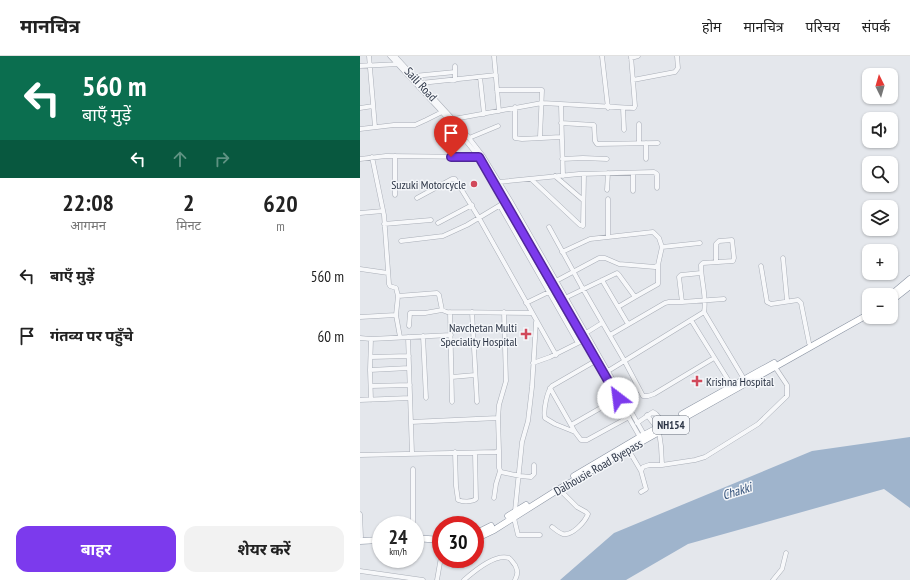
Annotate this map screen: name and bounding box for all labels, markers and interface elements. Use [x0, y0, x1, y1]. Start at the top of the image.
text: मानचित्र [20, 14, 80, 38]
text: होम [702, 18, 721, 36]
text: मानचित्र [743, 18, 784, 36]
text: परिचय [806, 18, 840, 36]
text: संपर्क [862, 18, 890, 36]
street label: Saili Road [402, 64, 440, 104]
text: 560 m [82, 67, 146, 104]
north arrow [862, 68, 898, 104]
map controls [862, 68, 898, 324]
icon: left [16, 72, 68, 124]
text: बाएँ मुड़ें [82, 103, 131, 126]
button: sound [862, 112, 898, 148]
pin [434, 116, 468, 157]
icon: arrive [440, 122, 462, 144]
icon: left [127, 148, 149, 170]
icon: ahead [169, 148, 191, 170]
icon: right [211, 148, 233, 170]
button: search [862, 156, 898, 192]
place label: Suzuki Motorcycle [391, 177, 466, 192]
marker: Suzuki Motorcycle [469, 179, 479, 189]
text: 22:08 [62, 187, 114, 218]
text: 2 [183, 187, 194, 218]
text: 620 [263, 188, 298, 219]
button: layers [862, 200, 898, 236]
text: आगमन [70, 217, 106, 234]
text: मिनट [176, 217, 201, 234]
text: m [276, 218, 285, 235]
button: + [862, 244, 898, 280]
icon: left [16, 265, 38, 287]
text: बाएँ मुड़ें [50, 266, 94, 285]
text: 560 m [311, 267, 344, 286]
button: − [862, 288, 898, 324]
place label: Navchetan Multi Speciality Hospital [440, 320, 517, 349]
icon: arrive [16, 325, 38, 347]
text: गंतव्य पर पहुँचे [50, 326, 133, 345]
text: 60 m [318, 327, 344, 346]
marker: Navchetan Multi Speciality Hospital [520, 328, 532, 340]
place label: Krishna Hospital [706, 374, 774, 389]
marker: Krishna Hospital [691, 375, 703, 387]
position arrow [597, 377, 639, 419]
road number: NH154 [653, 416, 689, 434]
street label: Dalhousie Road Byepass [551, 436, 645, 498]
water label: Chakki [720, 478, 756, 503]
speed limit sign: 30 [432, 516, 484, 568]
text: 24 [388, 524, 408, 550]
button: बाहर [16, 526, 176, 572]
button: शेयर करें [184, 526, 344, 572]
text: km/h [389, 545, 407, 558]

